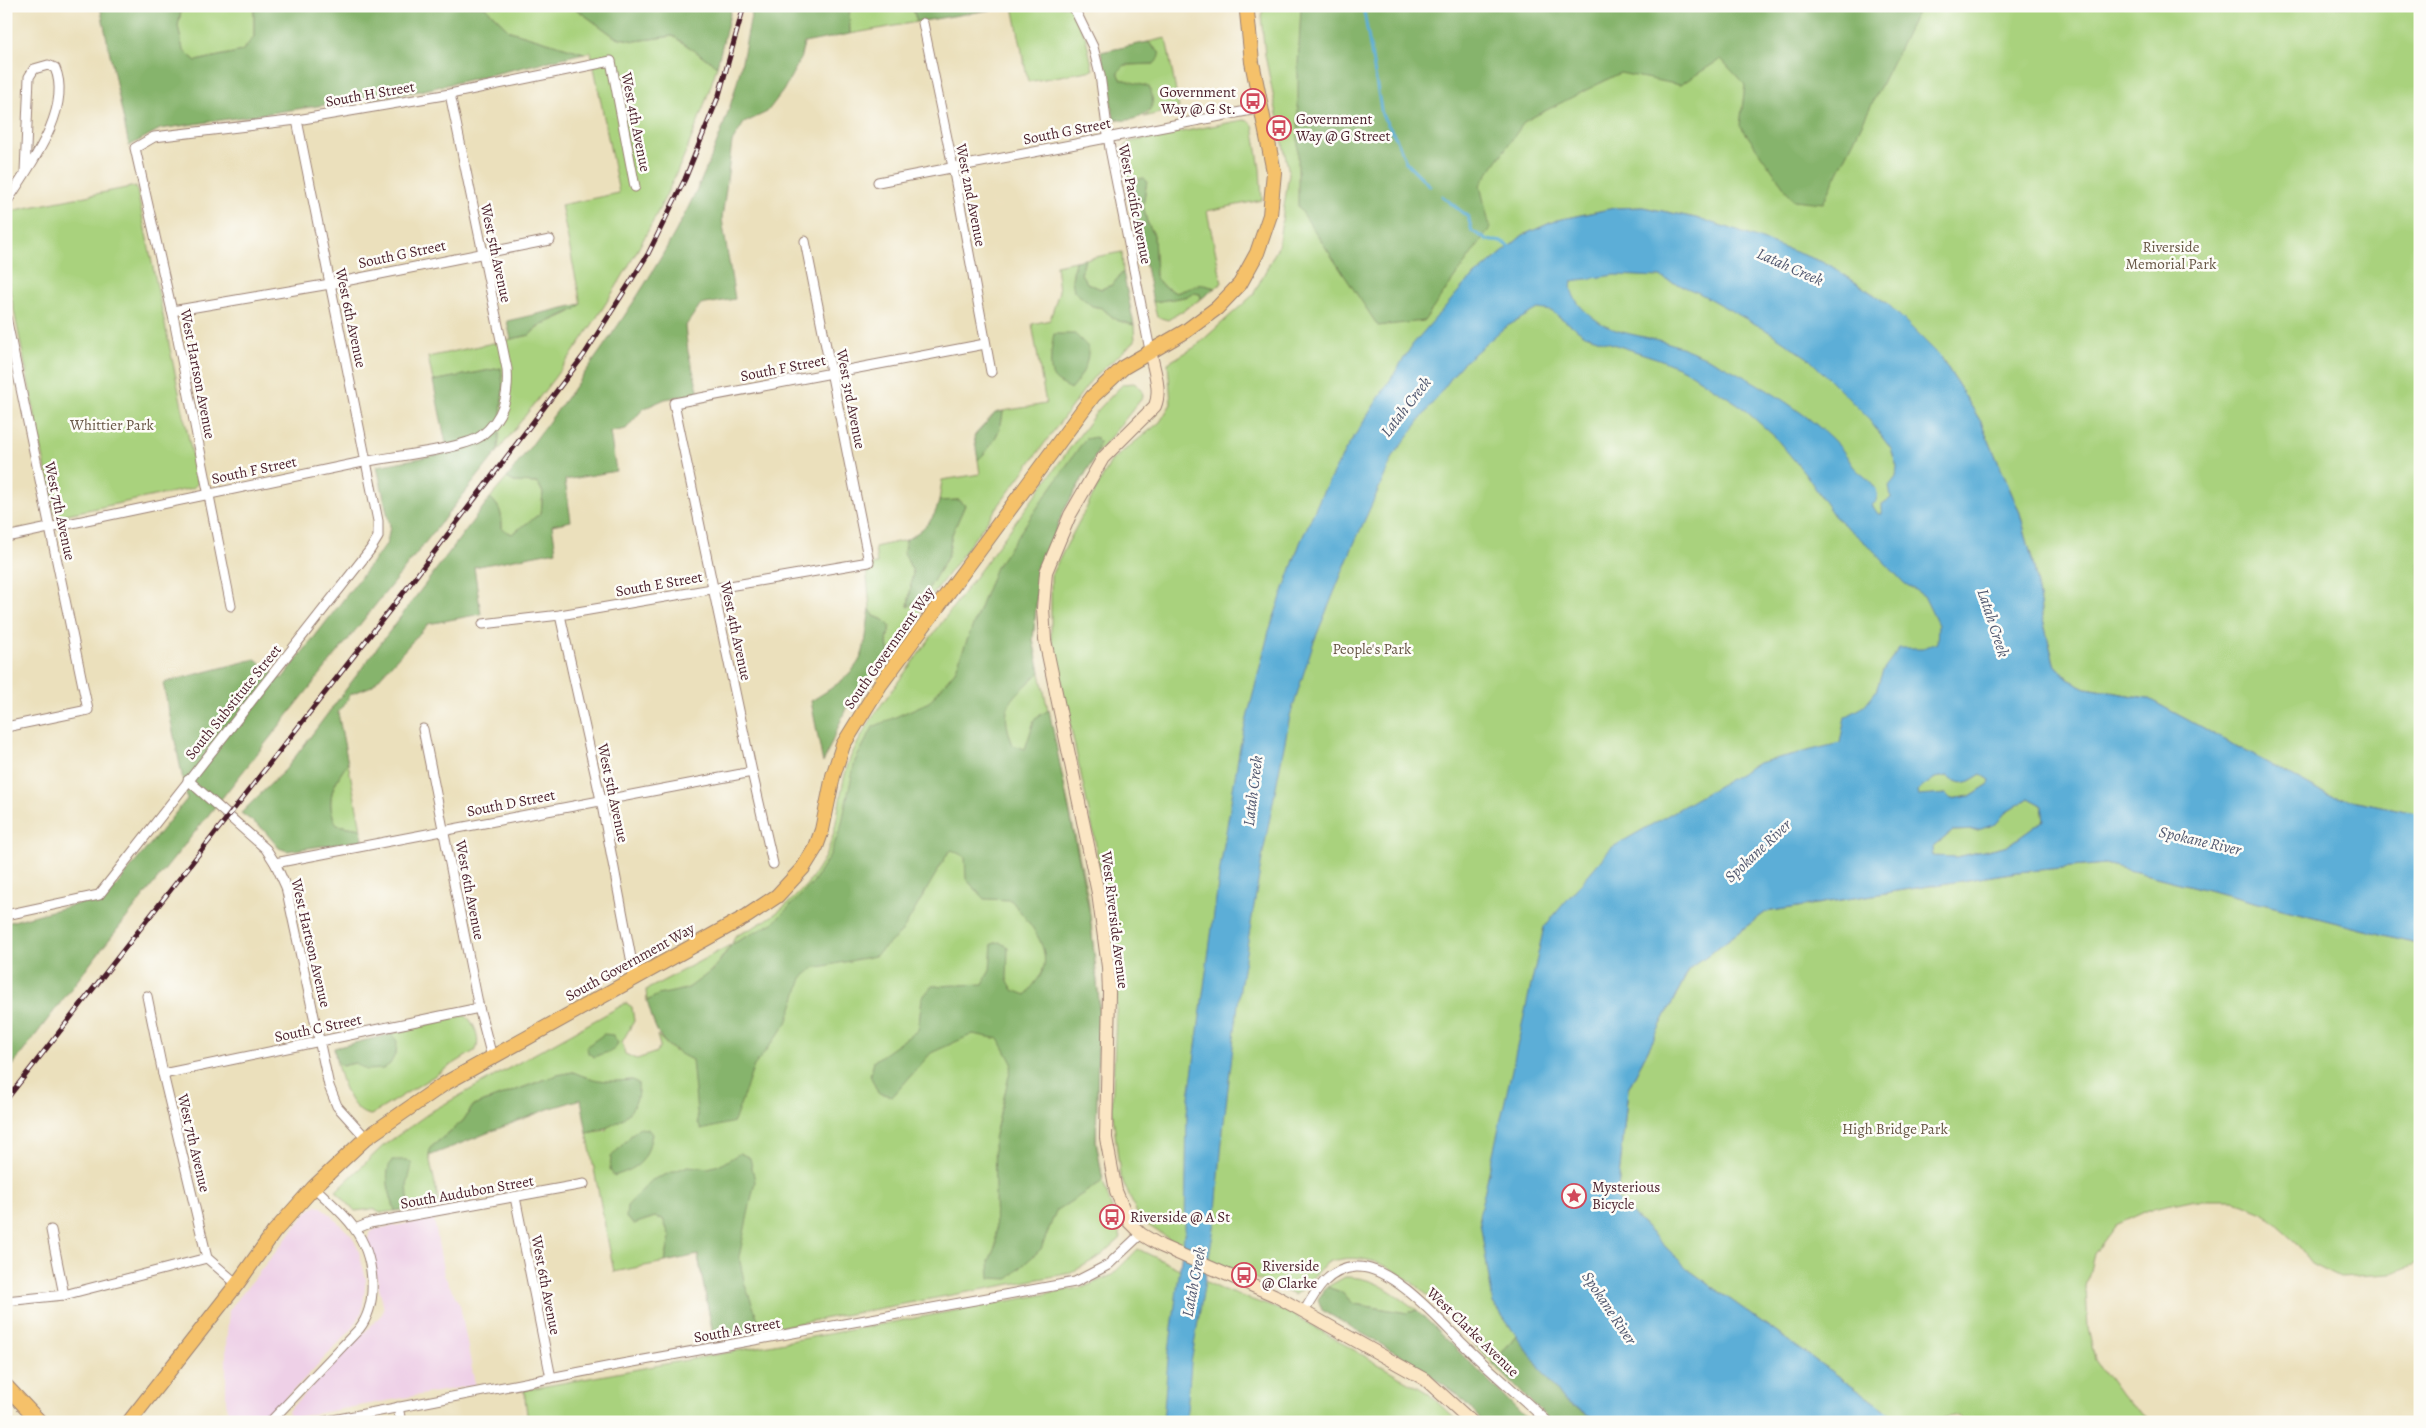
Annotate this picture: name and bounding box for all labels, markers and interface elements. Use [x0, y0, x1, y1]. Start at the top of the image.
street label: West 4th Avenue [616, 70, 655, 174]
street label: South H Street [324, 76, 416, 112]
place label: Government Way @ G St. [1160, 82, 1236, 119]
bus stop icon: Government Way @ G St. [1240, 88, 1266, 114]
place label: Government Way @ G Street [1295, 109, 1391, 146]
street label: South G Street [1021, 113, 1113, 149]
bus stop icon: Government Way @ G Street [1266, 115, 1292, 141]
street label: West 2nd Avenue [951, 141, 991, 248]
street label: West Pacific Avenue [1113, 141, 1156, 266]
street label: West 5th Avenue [476, 201, 516, 305]
street label: South G Street [356, 235, 448, 273]
park label: Riverside Memorial Park [2126, 237, 2217, 274]
water label: Latah Creek [1753, 243, 1827, 291]
street label: West 6th Avenue [331, 266, 371, 370]
street label: West Hartson Avenue [175, 307, 220, 441]
street label: West 3rd Avenue [831, 347, 871, 451]
street label: South F Street [739, 350, 828, 386]
water label: Latah Creek [1376, 372, 1436, 442]
park label: Whittier Park [69, 415, 154, 435]
street label: South F Street [210, 451, 299, 489]
street label: West 7th Avenue [40, 459, 80, 562]
street label: South E Street [614, 567, 704, 601]
street label: West 4th Avenue [716, 579, 756, 683]
street label: South Government Way [839, 583, 939, 713]
water label: Latah Creek [1972, 586, 2014, 660]
park label: People's Park [1332, 639, 1412, 659]
street label: South Substitute Street [180, 640, 286, 764]
street label: West 5th Avenue [593, 741, 633, 845]
water label: Latah Creek [1238, 755, 1268, 827]
street label: South D Street [465, 785, 557, 821]
water label: Spokane River [1720, 814, 1796, 888]
water label: Spokane River [2157, 821, 2244, 861]
street label: West 6th Avenue [450, 838, 490, 942]
street label: West Riverside Avenue [1097, 849, 1133, 990]
street label: West Hartson Avenue [286, 876, 336, 1010]
street label: South Government Way [562, 918, 698, 1006]
street label: South C Street [273, 1009, 363, 1047]
street label: West 7th Avenue [173, 1091, 215, 1194]
park label: High Bridge Park [1842, 1119, 1949, 1139]
street label: South Audubon Street [399, 1170, 535, 1214]
place label: Mysterious Bicycle [1592, 1177, 1660, 1214]
place icon: Mysterious Bicycle [1561, 1183, 1587, 1209]
bus stop icon: Riverside @ A St [1099, 1204, 1125, 1230]
place label: Riverside @ A St [1130, 1207, 1230, 1227]
street label: West 6th Avenue [526, 1233, 566, 1337]
water label: Latah Creek [1176, 1245, 1212, 1319]
place label: Riverside @ Clarke [1262, 1256, 1319, 1293]
bus stop icon: Riverside @ Clarke [1231, 1262, 1257, 1288]
water label: Spokane River [1576, 1267, 1642, 1349]
street label: West Clarke Avenue [1422, 1282, 1524, 1381]
street label: South A Street [692, 1313, 782, 1347]

